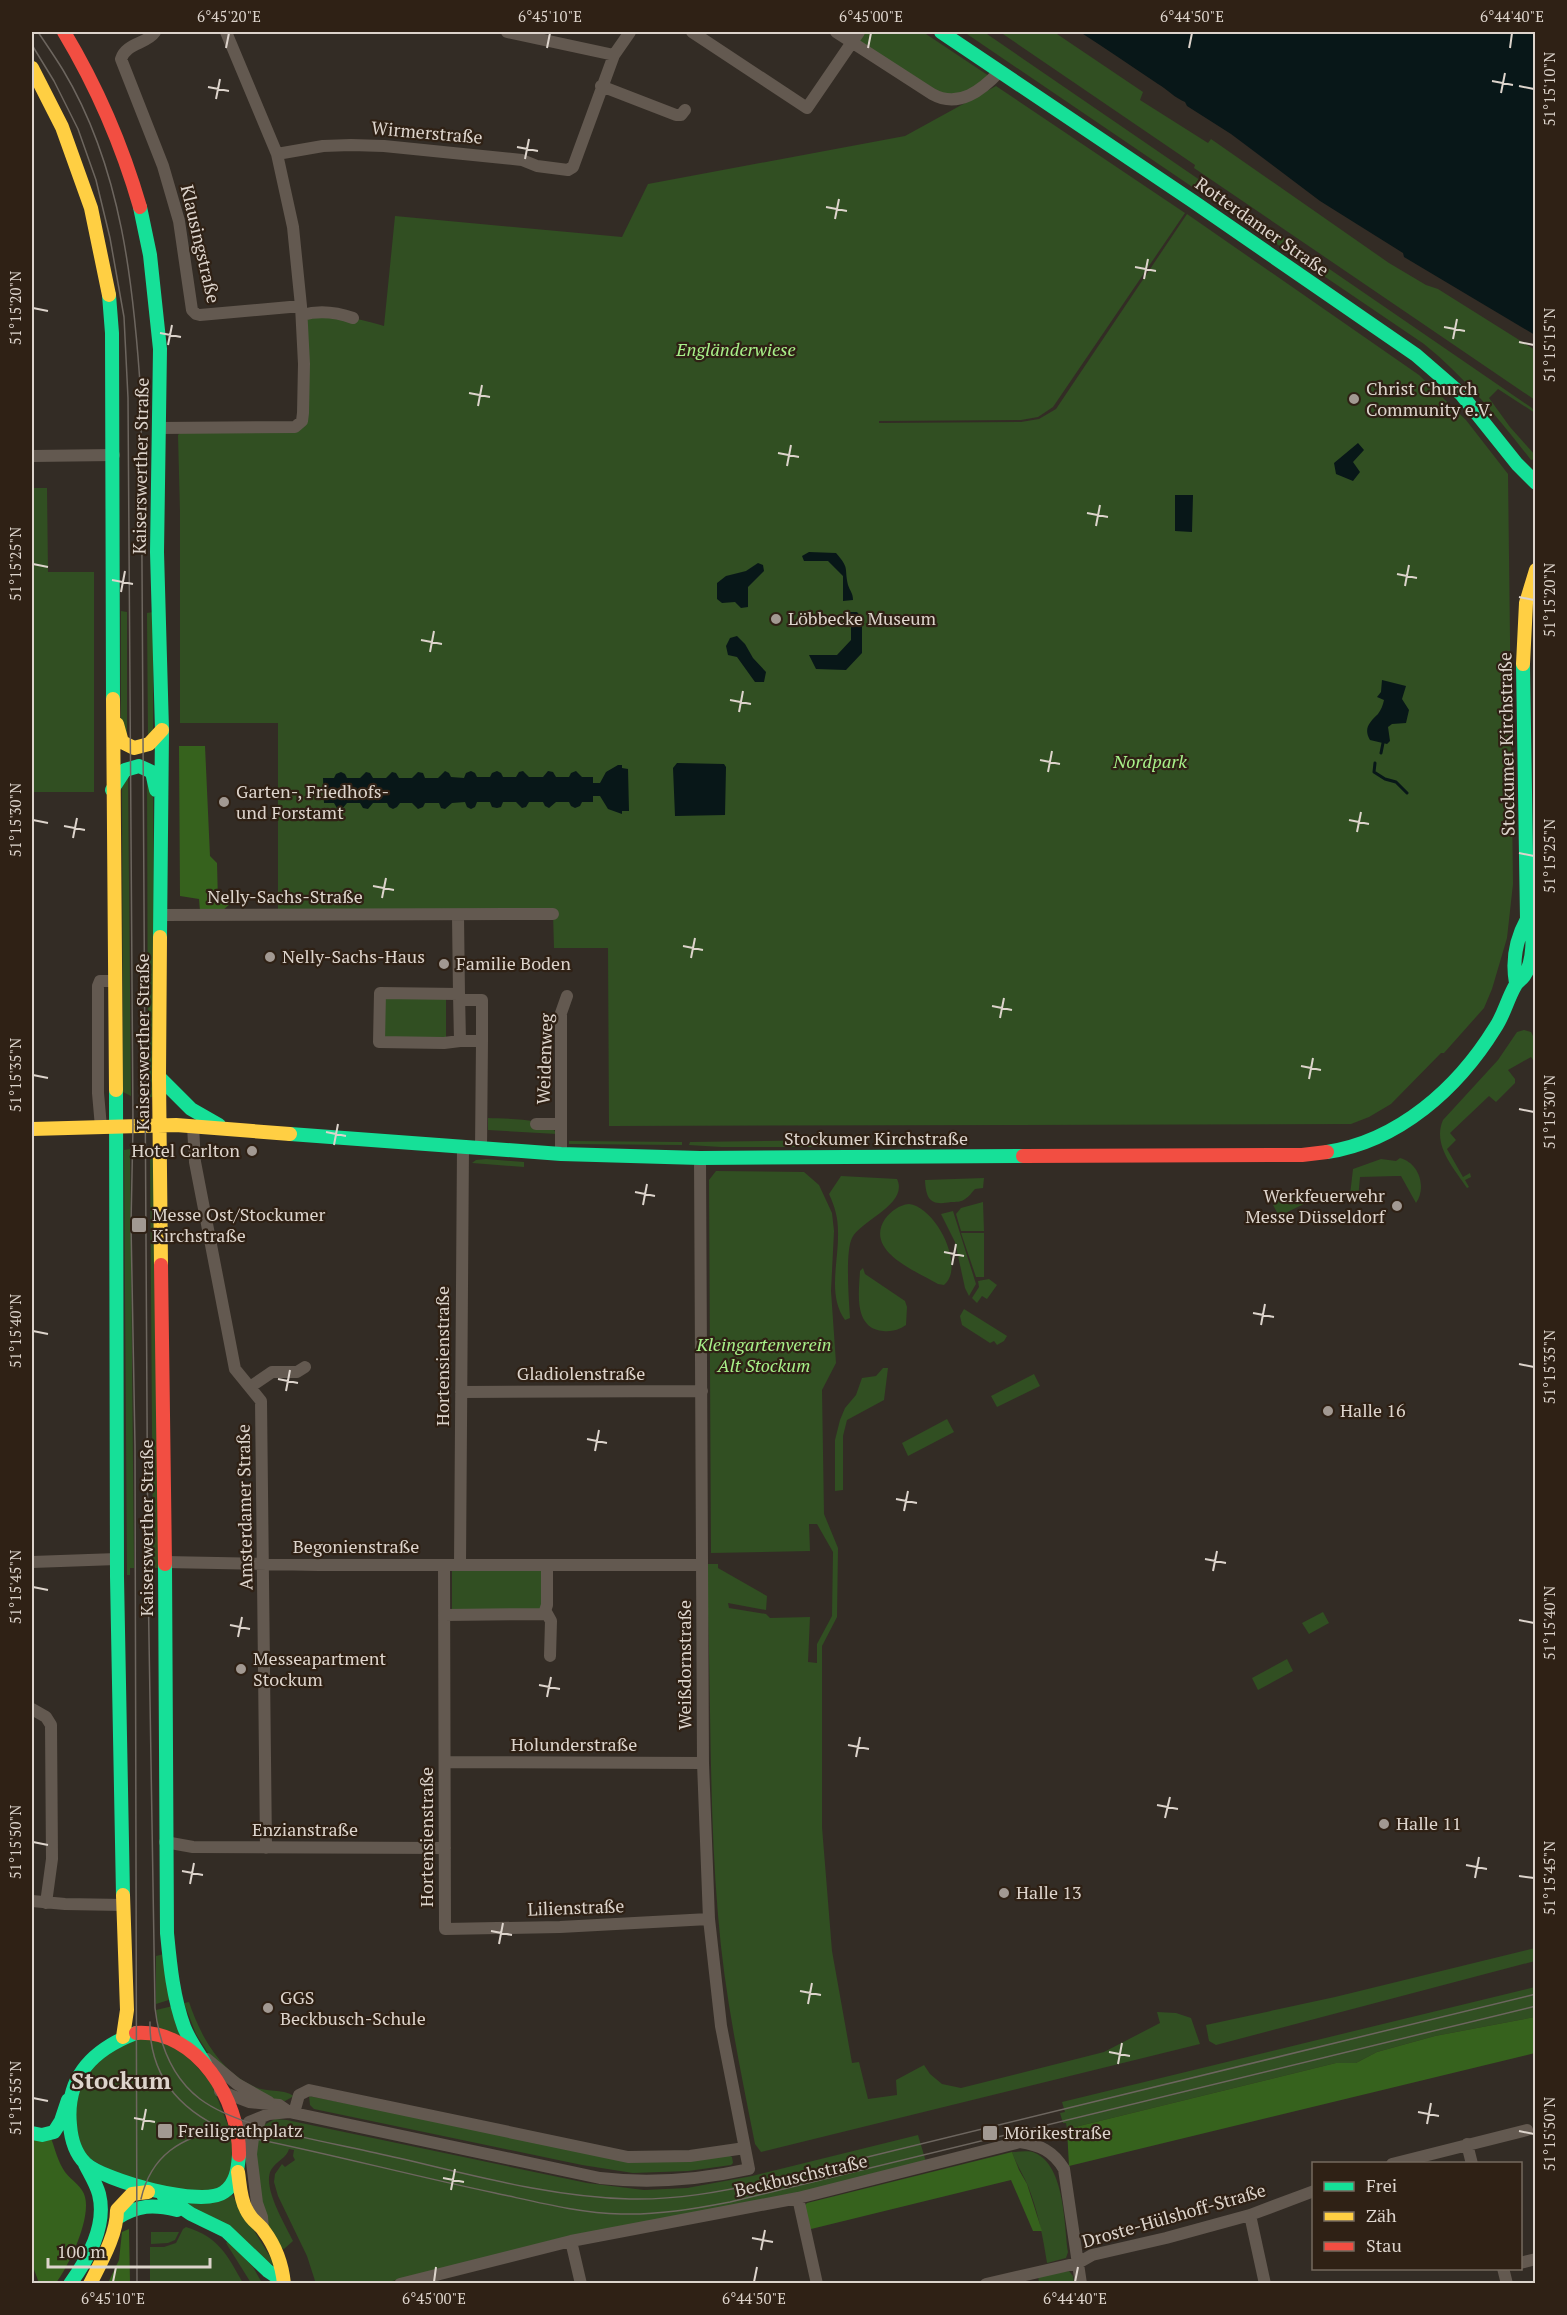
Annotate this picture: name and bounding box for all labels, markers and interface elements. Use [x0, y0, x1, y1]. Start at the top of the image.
text: 6°45'20"E [197, 6, 261, 26]
text: 6°45'10"E [518, 6, 582, 26]
text: 6°45'00"E [839, 6, 903, 26]
text: 6°44'50"E [1160, 6, 1224, 26]
text: 6°44'40"E [1480, 6, 1544, 26]
text: 51°15'10"N [1539, 52, 1559, 126]
street label: Wirmerstraße [370, 115, 484, 149]
street label: Rotterdamer Straße [1191, 171, 1334, 281]
street label: Klausingstraße [176, 182, 226, 305]
text: 51°15'20"N [5, 271, 25, 345]
text: 51°15'15"N [1539, 308, 1559, 382]
park label: Engländerwiese [675, 337, 796, 361]
place label: Christ Church Community e.V. [1366, 376, 1493, 421]
street label: Kaiserswerther Straße [126, 377, 154, 555]
marker: Christ Church Community e.V. [1347, 392, 1361, 406]
text: 51°15'25"N [5, 527, 25, 601]
text: 51°15'20"N [1539, 563, 1559, 637]
place label: Löbbecke Museum [788, 606, 937, 630]
marker: Löbbecke Museum [769, 612, 783, 626]
street label: Stockumer Kirchstraße [1492, 652, 1520, 836]
park label: Nordpark [1112, 749, 1187, 773]
place label: Garten-, Friedhofs- und Forstamt [236, 779, 389, 824]
text: 51°15'30"N [5, 783, 25, 857]
marker: Garten-, Friedhofs- und Forstamt [217, 795, 231, 809]
text: 51°15'25"N [1539, 819, 1559, 893]
street label: Nelly-Sachs-Straße [207, 884, 363, 908]
place label: Nelly-Sachs-Haus [282, 944, 425, 968]
marker: Nelly-Sachs-Haus [263, 950, 277, 964]
place label: Familie Boden [456, 951, 571, 975]
street label: Kaiserswerther Straße [130, 954, 154, 1131]
marker: Familie Boden [437, 957, 451, 971]
street label: Weidenweg [530, 1012, 558, 1105]
text: 51°15'35"N [5, 1038, 25, 1112]
text: 51°15'30"N [1539, 1075, 1559, 1149]
street label: Stockumer Kirchstraße [784, 1126, 968, 1150]
place label: Hotel Carlton [131, 1138, 240, 1162]
marker: Hotel Carlton [245, 1144, 259, 1158]
place label: Werkfeuerwehr Messe Düsseldorf [1245, 1183, 1387, 1228]
marker: Werkfeuerwehr Messe Düsseldorf [1390, 1199, 1404, 1213]
place label: Messe Ost/Stockumer Kirchstraße [152, 1202, 326, 1247]
marker: Messe Ost/Stockumer Kirchstraße [130, 1216, 148, 1234]
street label: Hortensienstraße [430, 1286, 454, 1426]
text: 51°15'40"N [5, 1294, 25, 1368]
text: 51°15'35"N [1539, 1330, 1559, 1404]
park label: Kleingartenverein Alt Stockum [695, 1332, 832, 1377]
street label: Gladiolenstraße [517, 1361, 645, 1385]
place label: Halle 16 [1340, 1398, 1406, 1422]
marker: Halle 16 [1321, 1404, 1335, 1418]
street label: Amsterdamer Straße [231, 1424, 257, 1590]
street label: Kaiserswerther Straße [134, 1440, 158, 1617]
street label: Begonienstraße [293, 1534, 419, 1558]
text: 51°15'45"N [5, 1550, 25, 1624]
text: 51°15'40"N [1539, 1586, 1559, 1660]
street label: Weißdornstraße [672, 1600, 696, 1730]
place label: Messeapartment Stockum [253, 1646, 387, 1691]
marker: Messeapartment Stockum [234, 1662, 248, 1676]
street label: Holunderstraße [511, 1732, 637, 1756]
street label: Hortensienstraße [414, 1767, 438, 1907]
text: 51°15'50"N [5, 1805, 25, 1879]
place label: Halle 11 [1396, 1811, 1462, 1835]
street label: Enzianstraße [252, 1817, 358, 1841]
marker: Halle 11 [1377, 1817, 1391, 1831]
text: 51°15'45"N [1539, 1841, 1559, 1915]
place label: Halle 13 [1016, 1880, 1082, 1904]
marker: Halle 13 [997, 1886, 1011, 1900]
street label: Lilienstraße [527, 1893, 625, 1921]
place label: GGS Beckbusch-Schule [280, 1985, 426, 2030]
marker: GGS Beckbusch-Schule [261, 2001, 275, 2015]
text: 51°15'55"N [5, 2061, 25, 2135]
district label: Stockum [71, 2064, 171, 2096]
text: 51°15'50"N [1539, 2097, 1559, 2171]
place label: Freiligrathplatz [178, 2118, 303, 2142]
place label: Mörikestraße [1004, 2120, 1111, 2144]
marker: Freiligrathplatz [156, 2122, 174, 2140]
marker: Mörikestraße [981, 2124, 999, 2142]
street label: Beckbuschstraße [732, 2148, 870, 2202]
legend [1312, 2162, 1522, 2270]
text: Frei [1366, 2173, 1397, 2197]
street label: Droste-Hülshoff-Straße [1079, 2177, 1268, 2253]
text: Zäh [1366, 2203, 1397, 2227]
scale bar [48, 2231, 210, 2269]
text: Stau [1366, 2233, 1402, 2257]
text: 100 m [57, 2239, 106, 2263]
text: 6°45'10"E [81, 2288, 145, 2308]
text: 6°45'00"E [402, 2288, 466, 2308]
text: 6°44'50"E [722, 2288, 786, 2308]
text: 6°44'40"E [1043, 2288, 1107, 2308]

